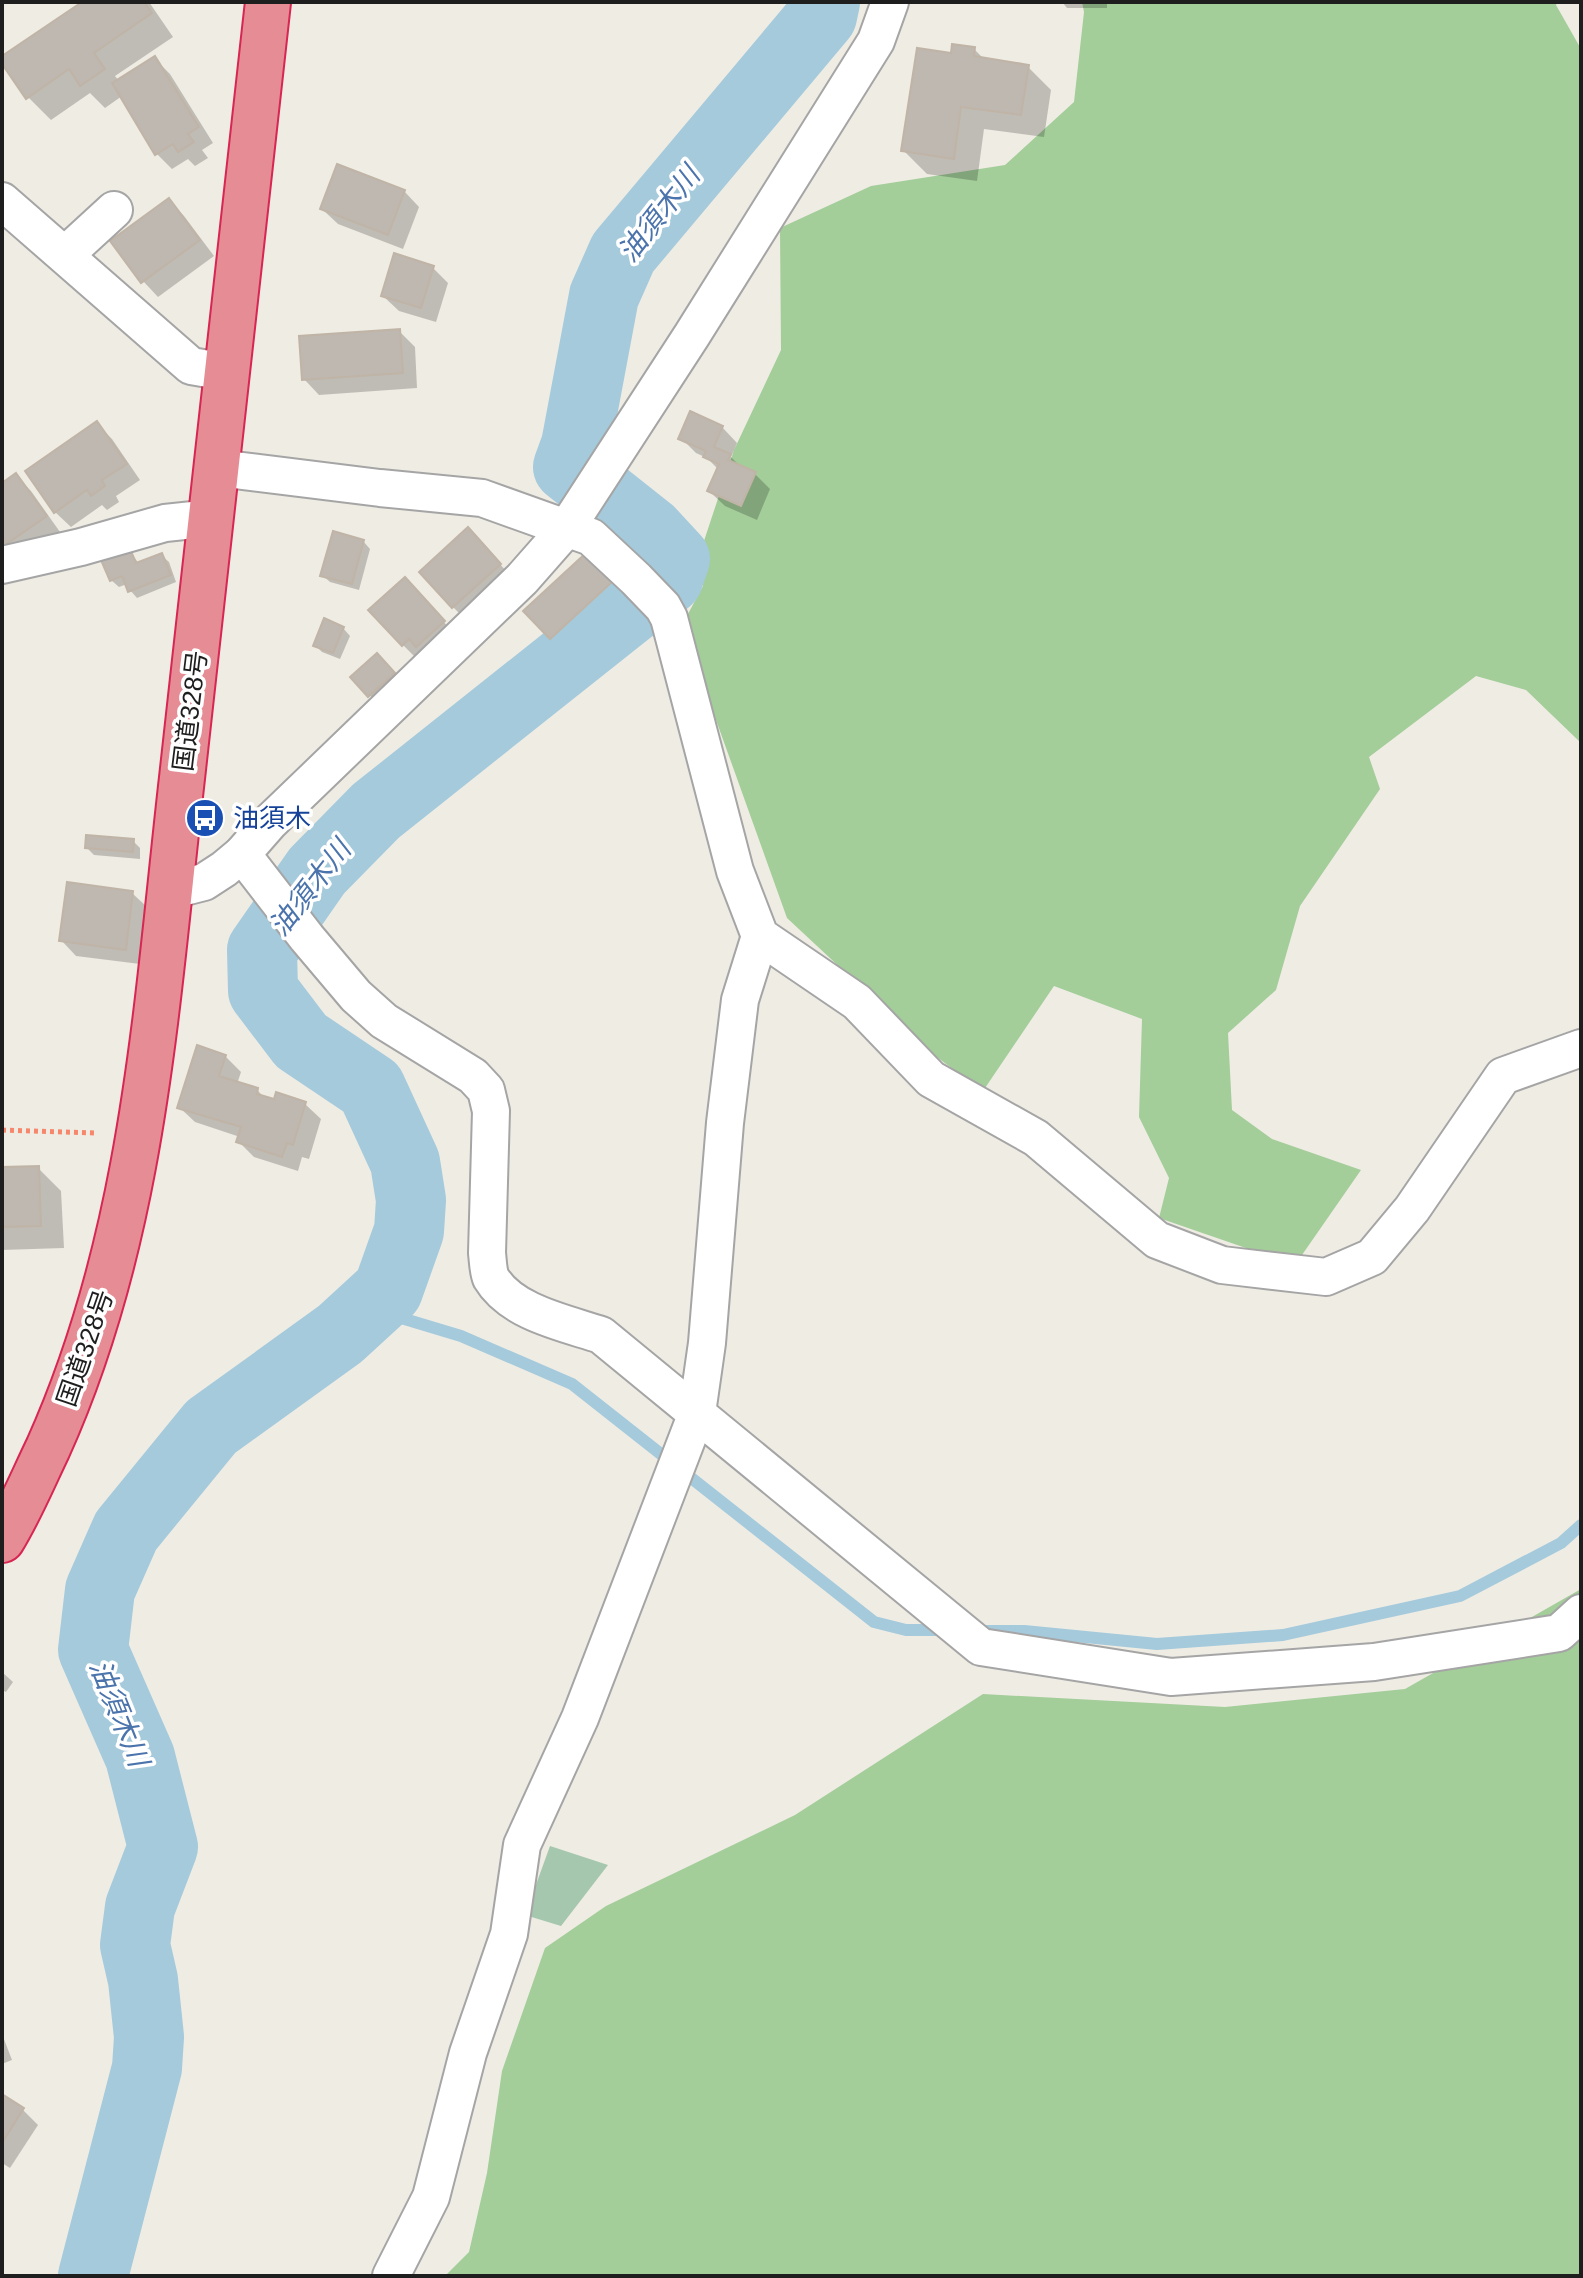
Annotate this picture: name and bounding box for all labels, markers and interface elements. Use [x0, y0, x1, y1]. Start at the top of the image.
water label: 油須木川 [612, 158, 708, 268]
street label: 国道328号 [168, 649, 212, 773]
bus stop icon: 油須木 [184, 797, 226, 839]
place label: 油須木 [233, 803, 311, 833]
water label: 油須木川 [263, 832, 359, 942]
street label: 国道328号 [51, 1286, 119, 1410]
water label: 油須木川 [84, 1655, 155, 1774]

